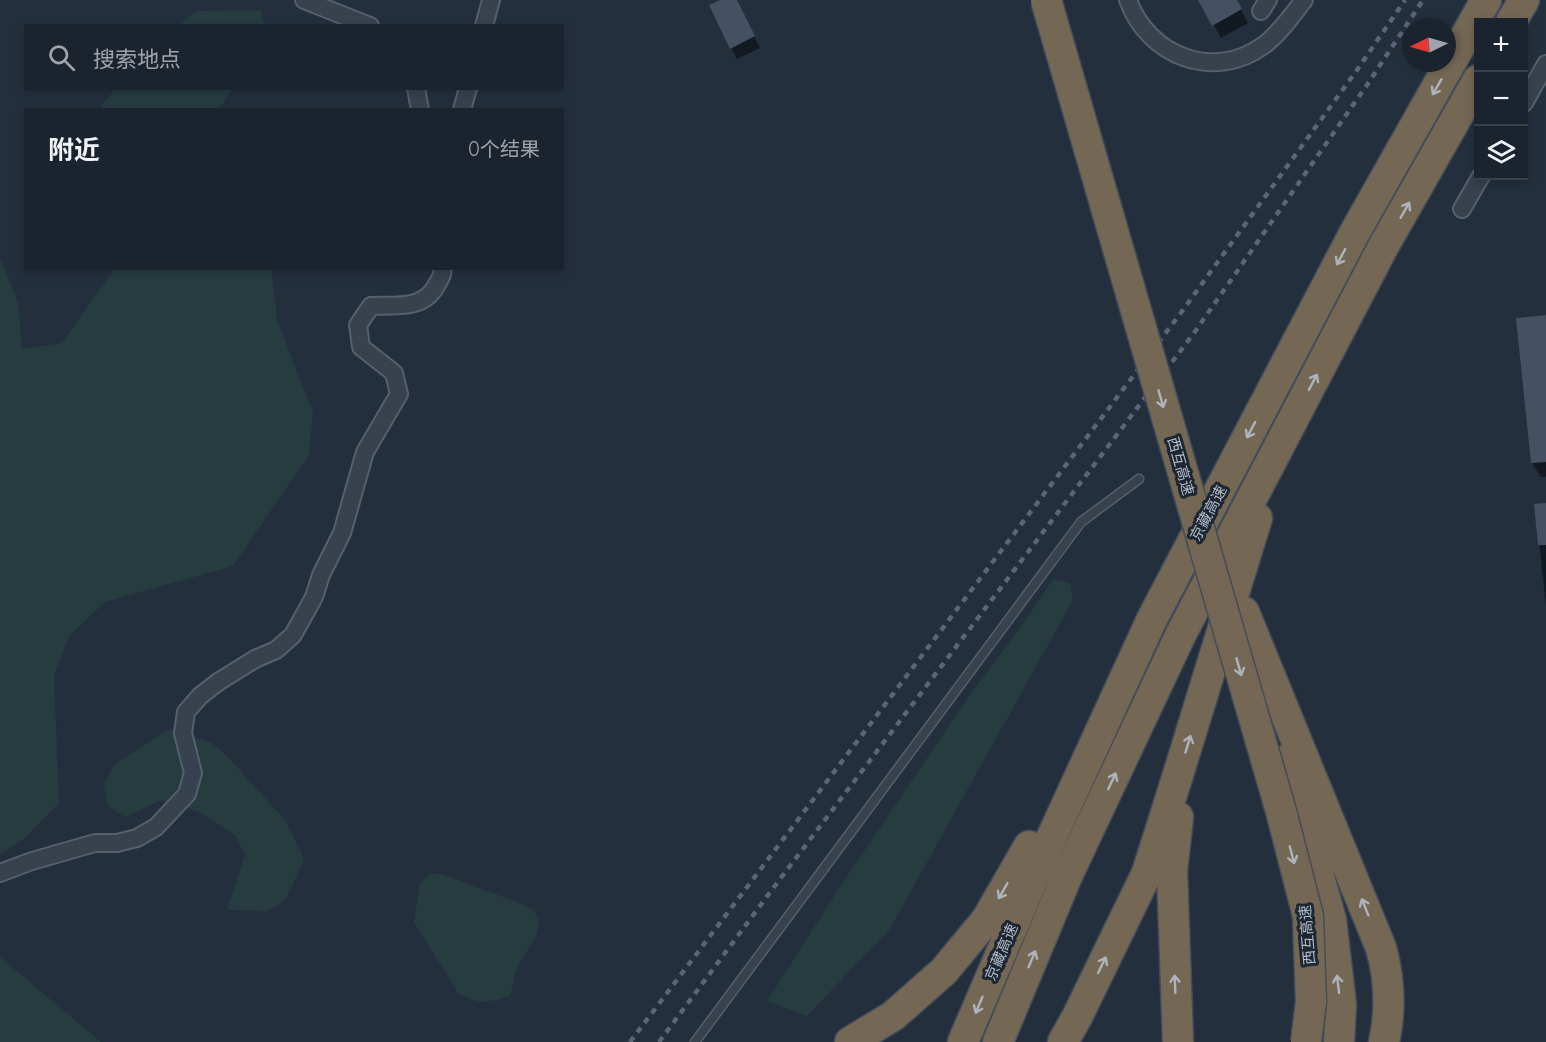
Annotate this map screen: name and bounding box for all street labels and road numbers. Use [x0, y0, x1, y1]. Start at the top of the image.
street label: 西互高速 [1164, 435, 1198, 497]
street label: 京藏高速 [1186, 482, 1230, 544]
street label: 西互高速 [1295, 904, 1319, 966]
street label: 京藏高速 [981, 921, 1021, 983]

